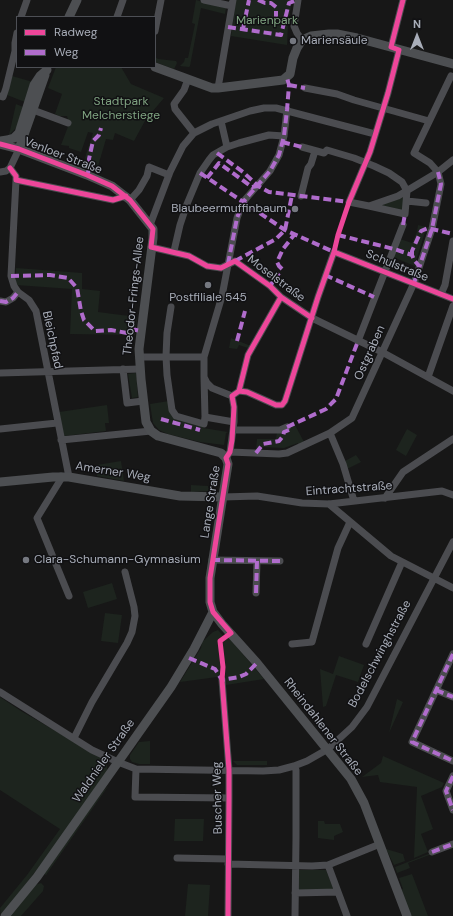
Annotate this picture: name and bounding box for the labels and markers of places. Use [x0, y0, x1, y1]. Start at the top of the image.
place label: Mariensäule [301, 34, 368, 48]
marker: Mariensäule [288, 36, 298, 46]
place label: Blaubeermuffinbaum [171, 202, 287, 216]
marker: Blaubeermuffinbaum [290, 204, 300, 214]
marker: Postfiliale 545 [203, 280, 213, 290]
place label: Postfiliale 545 [169, 291, 247, 305]
place label: Clara-Schumann-Gymnasium [34, 553, 201, 567]
marker: Clara-Schumann-Gymnasium [21, 555, 31, 565]

